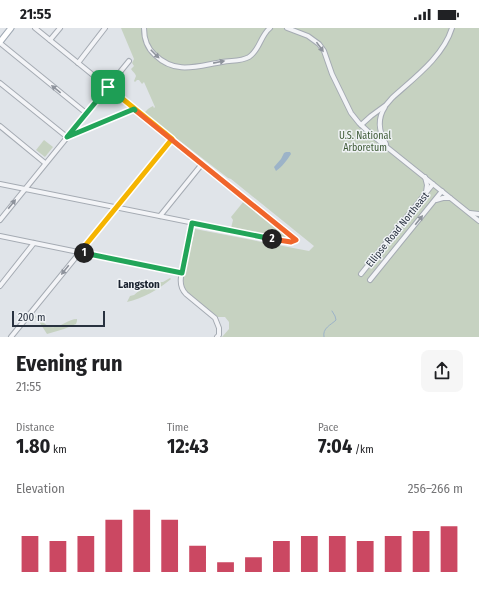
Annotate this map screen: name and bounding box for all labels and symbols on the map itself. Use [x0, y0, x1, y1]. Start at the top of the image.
one-way arrow [316, 42, 324, 52]
one-way arrow [150, 49, 160, 59]
one-way arrow [213, 59, 225, 65]
pin [91, 70, 125, 104]
one-way arrow [51, 84, 62, 93]
park label: U.S. National Arboretum [339, 130, 391, 154]
street label: Ellipse Road Northeast [364, 189, 432, 270]
one-way arrow [8, 199, 17, 210]
one-way arrow [414, 215, 423, 226]
pin: 2 [262, 229, 282, 249]
pin: 1 [74, 243, 94, 263]
one-way arrow [61, 265, 70, 276]
district label: Langston [118, 278, 160, 291]
scale bar [12, 309, 105, 328]

